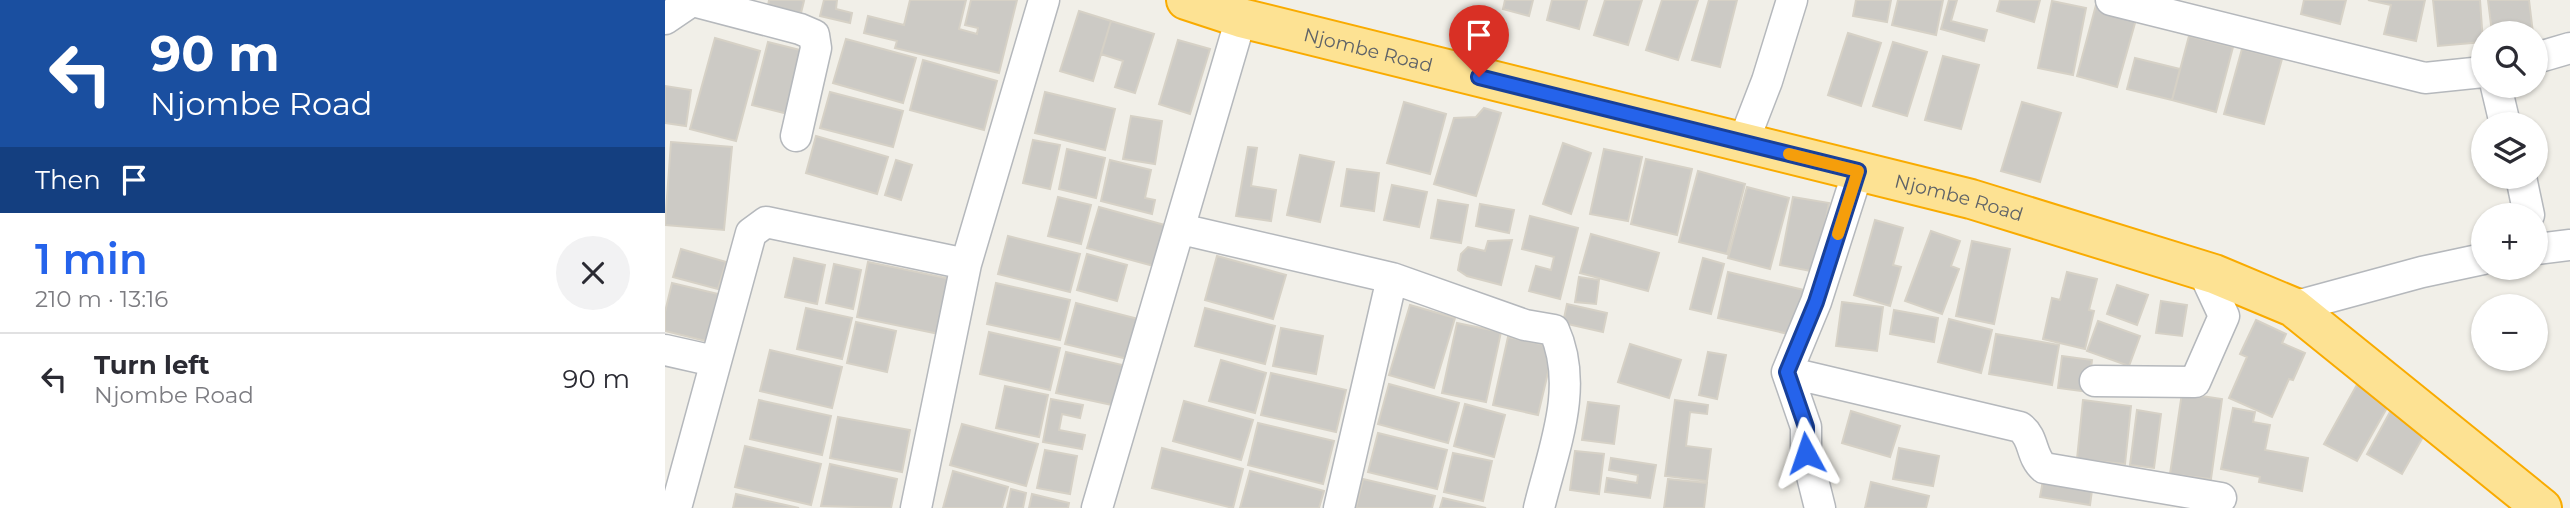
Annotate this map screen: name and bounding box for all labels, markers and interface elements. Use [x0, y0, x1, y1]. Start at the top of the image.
pin [1449, 5, 1509, 77]
icon: arrive [1460, 16, 1498, 54]
map controls [2471, 21, 2548, 371]
button: search [2471, 21, 2548, 98]
street label: Njombe Road [1301, 23, 1435, 77]
text: 90 m [150, 24, 280, 83]
icon: left [35, 28, 126, 119]
text: Njombe Road [150, 84, 373, 123]
button: layers [2471, 112, 2548, 189]
icon: arrive [115, 161, 153, 199]
text: Then [35, 164, 101, 196]
street label: Njombe Road [1892, 170, 2026, 226]
button: + [2471, 203, 2548, 280]
text: 1 min [35, 233, 148, 285]
button: close [556, 236, 630, 310]
text: 210 m · 13:16 [35, 285, 168, 313]
button: − [2471, 294, 2548, 371]
text: Turn left [94, 349, 210, 381]
icon: left [35, 360, 73, 398]
text: 90 m [563, 363, 630, 395]
text: Njombe Road [94, 381, 254, 409]
position arrow [1769, 416, 1843, 490]

